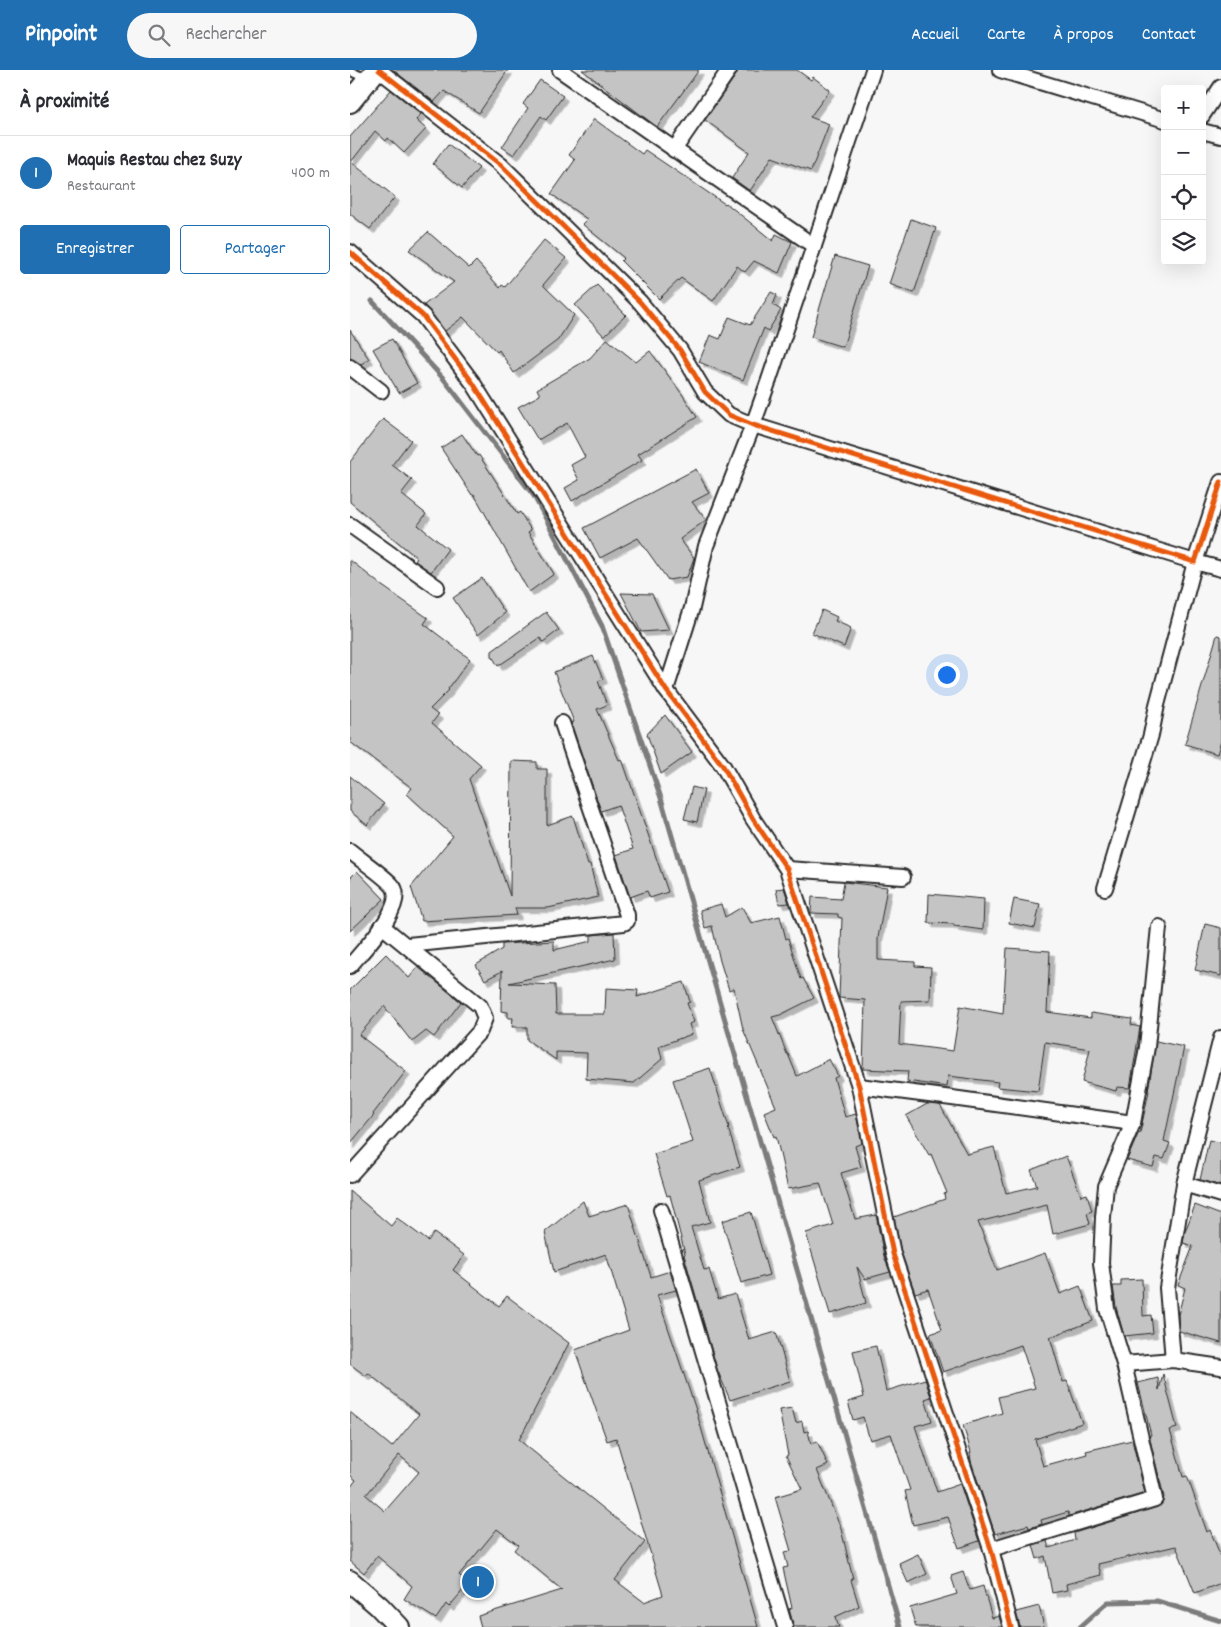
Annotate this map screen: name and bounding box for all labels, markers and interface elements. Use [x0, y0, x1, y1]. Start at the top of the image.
search box [127, 13, 477, 58]
text: Pinpoint [25, 18, 97, 52]
icon: search [145, 21, 173, 49]
text: Rechercher [185, 22, 267, 49]
text: Accueil [911, 23, 959, 48]
text: Carte [987, 23, 1026, 48]
text: À propos [1054, 23, 1114, 48]
text: Contact [1142, 23, 1196, 48]
map controls [1161, 85, 1206, 265]
button: + [1161, 85, 1206, 130]
text: À proximité [20, 88, 109, 118]
button: − [1161, 130, 1206, 175]
text: Maquis Restau chez Suzy [67, 148, 241, 175]
text: 1 [34, 162, 38, 185]
text: 400 m [291, 162, 330, 185]
text: Restaurant [67, 175, 136, 198]
button: locate [1161, 175, 1206, 220]
button: layers [1161, 220, 1206, 265]
button: Enregistrer [20, 225, 170, 274]
button: Partager [180, 225, 330, 274]
your location [934, 662, 960, 688]
pin: 1 [462, 1563, 494, 1601]

